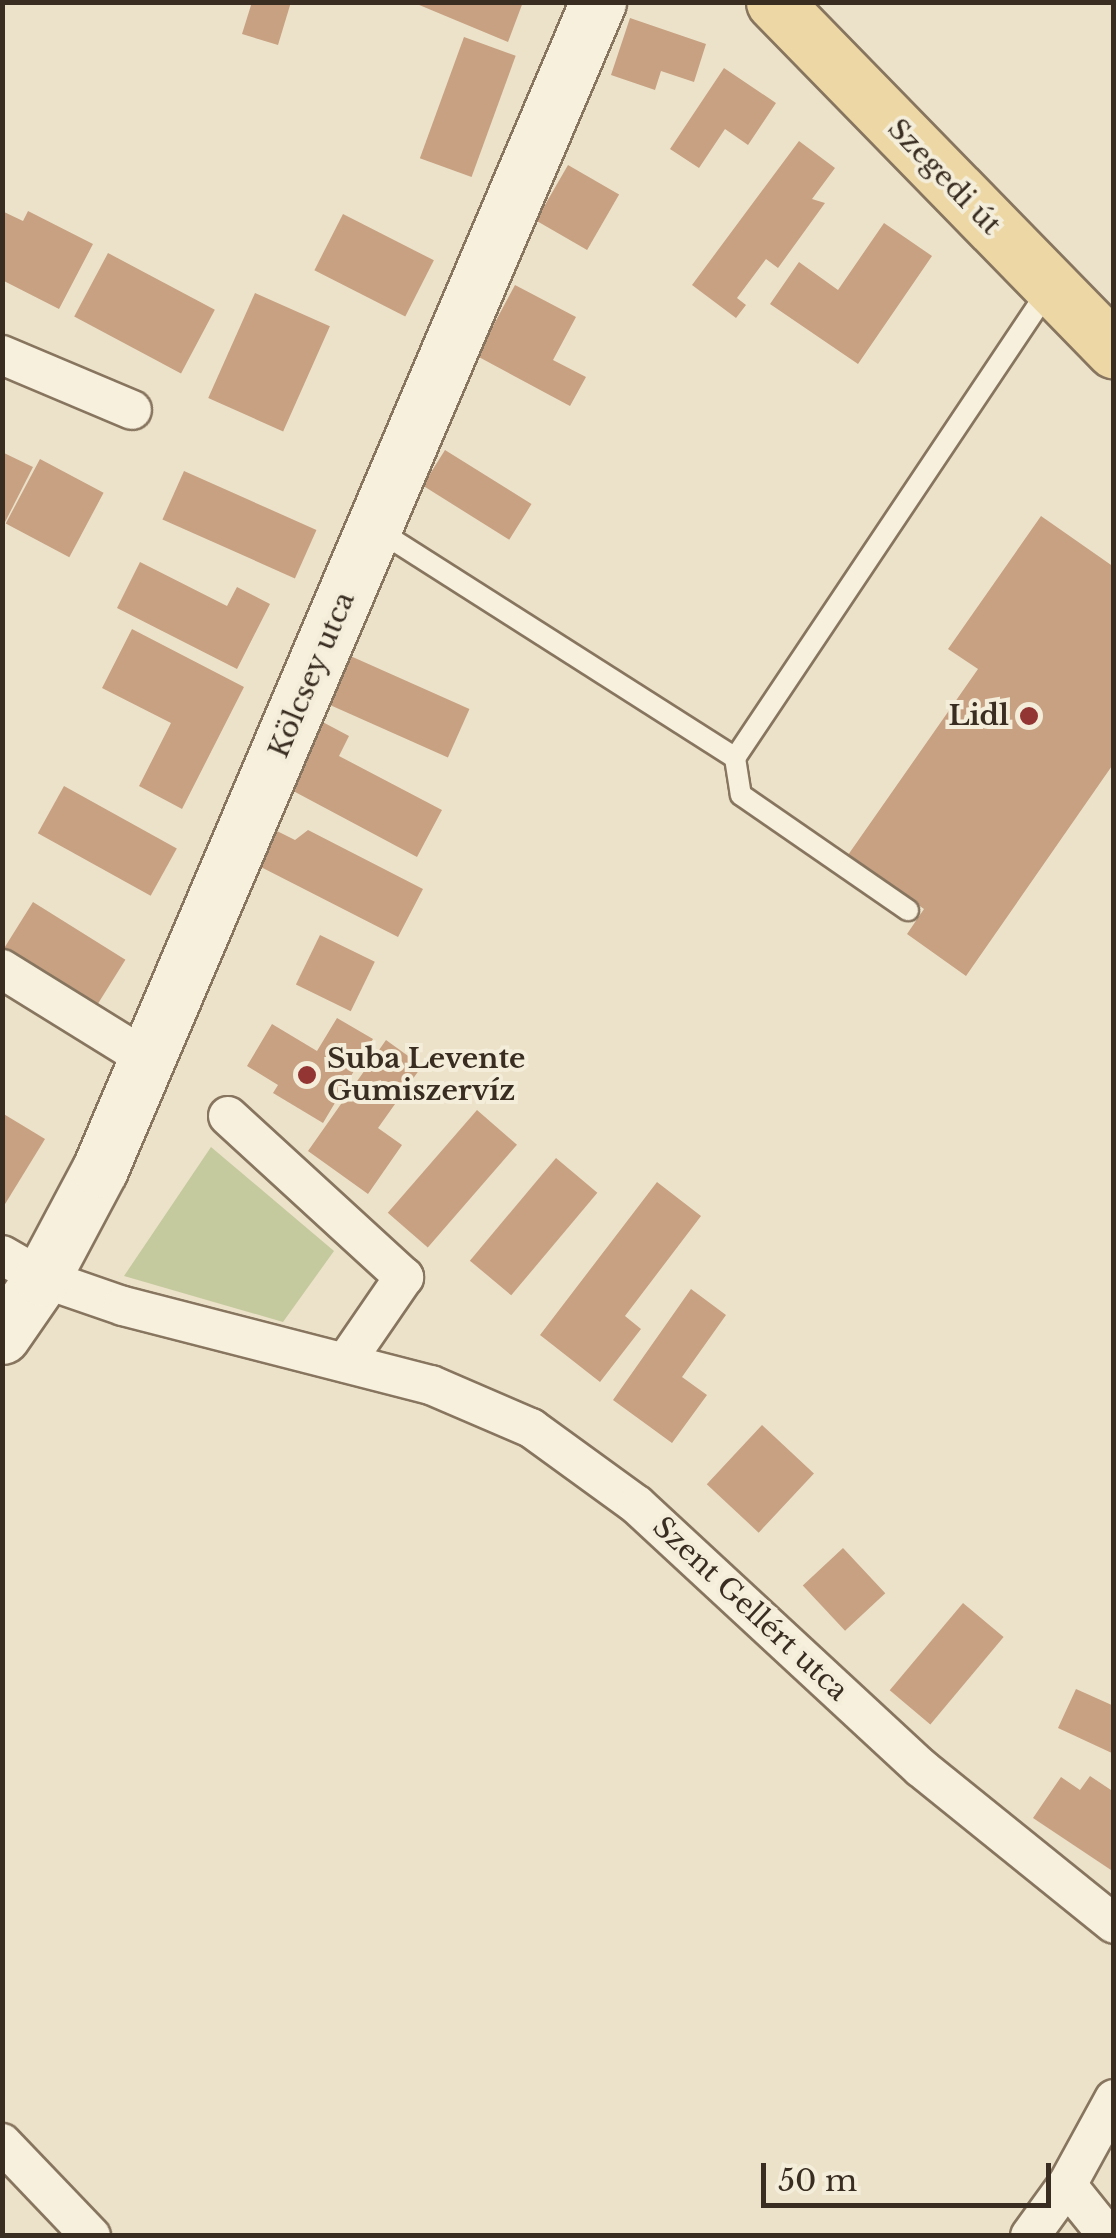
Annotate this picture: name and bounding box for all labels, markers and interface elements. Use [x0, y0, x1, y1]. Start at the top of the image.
street label: Szegedi út [881, 112, 1007, 242]
street label: Kölcsey utca [262, 587, 362, 763]
place label: Lidl [948, 699, 1009, 733]
marker: Lidl [1018, 705, 1040, 727]
place label: Suba Levente Gumiszervíz [327, 1042, 525, 1108]
marker: Suba Levente Gumiszervíz [296, 1064, 318, 1086]
street label: Szent Gellért utca [646, 1510, 854, 1708]
scale bar [766, 2143, 1056, 2205]
text: 50 m [778, 2162, 857, 2199]

